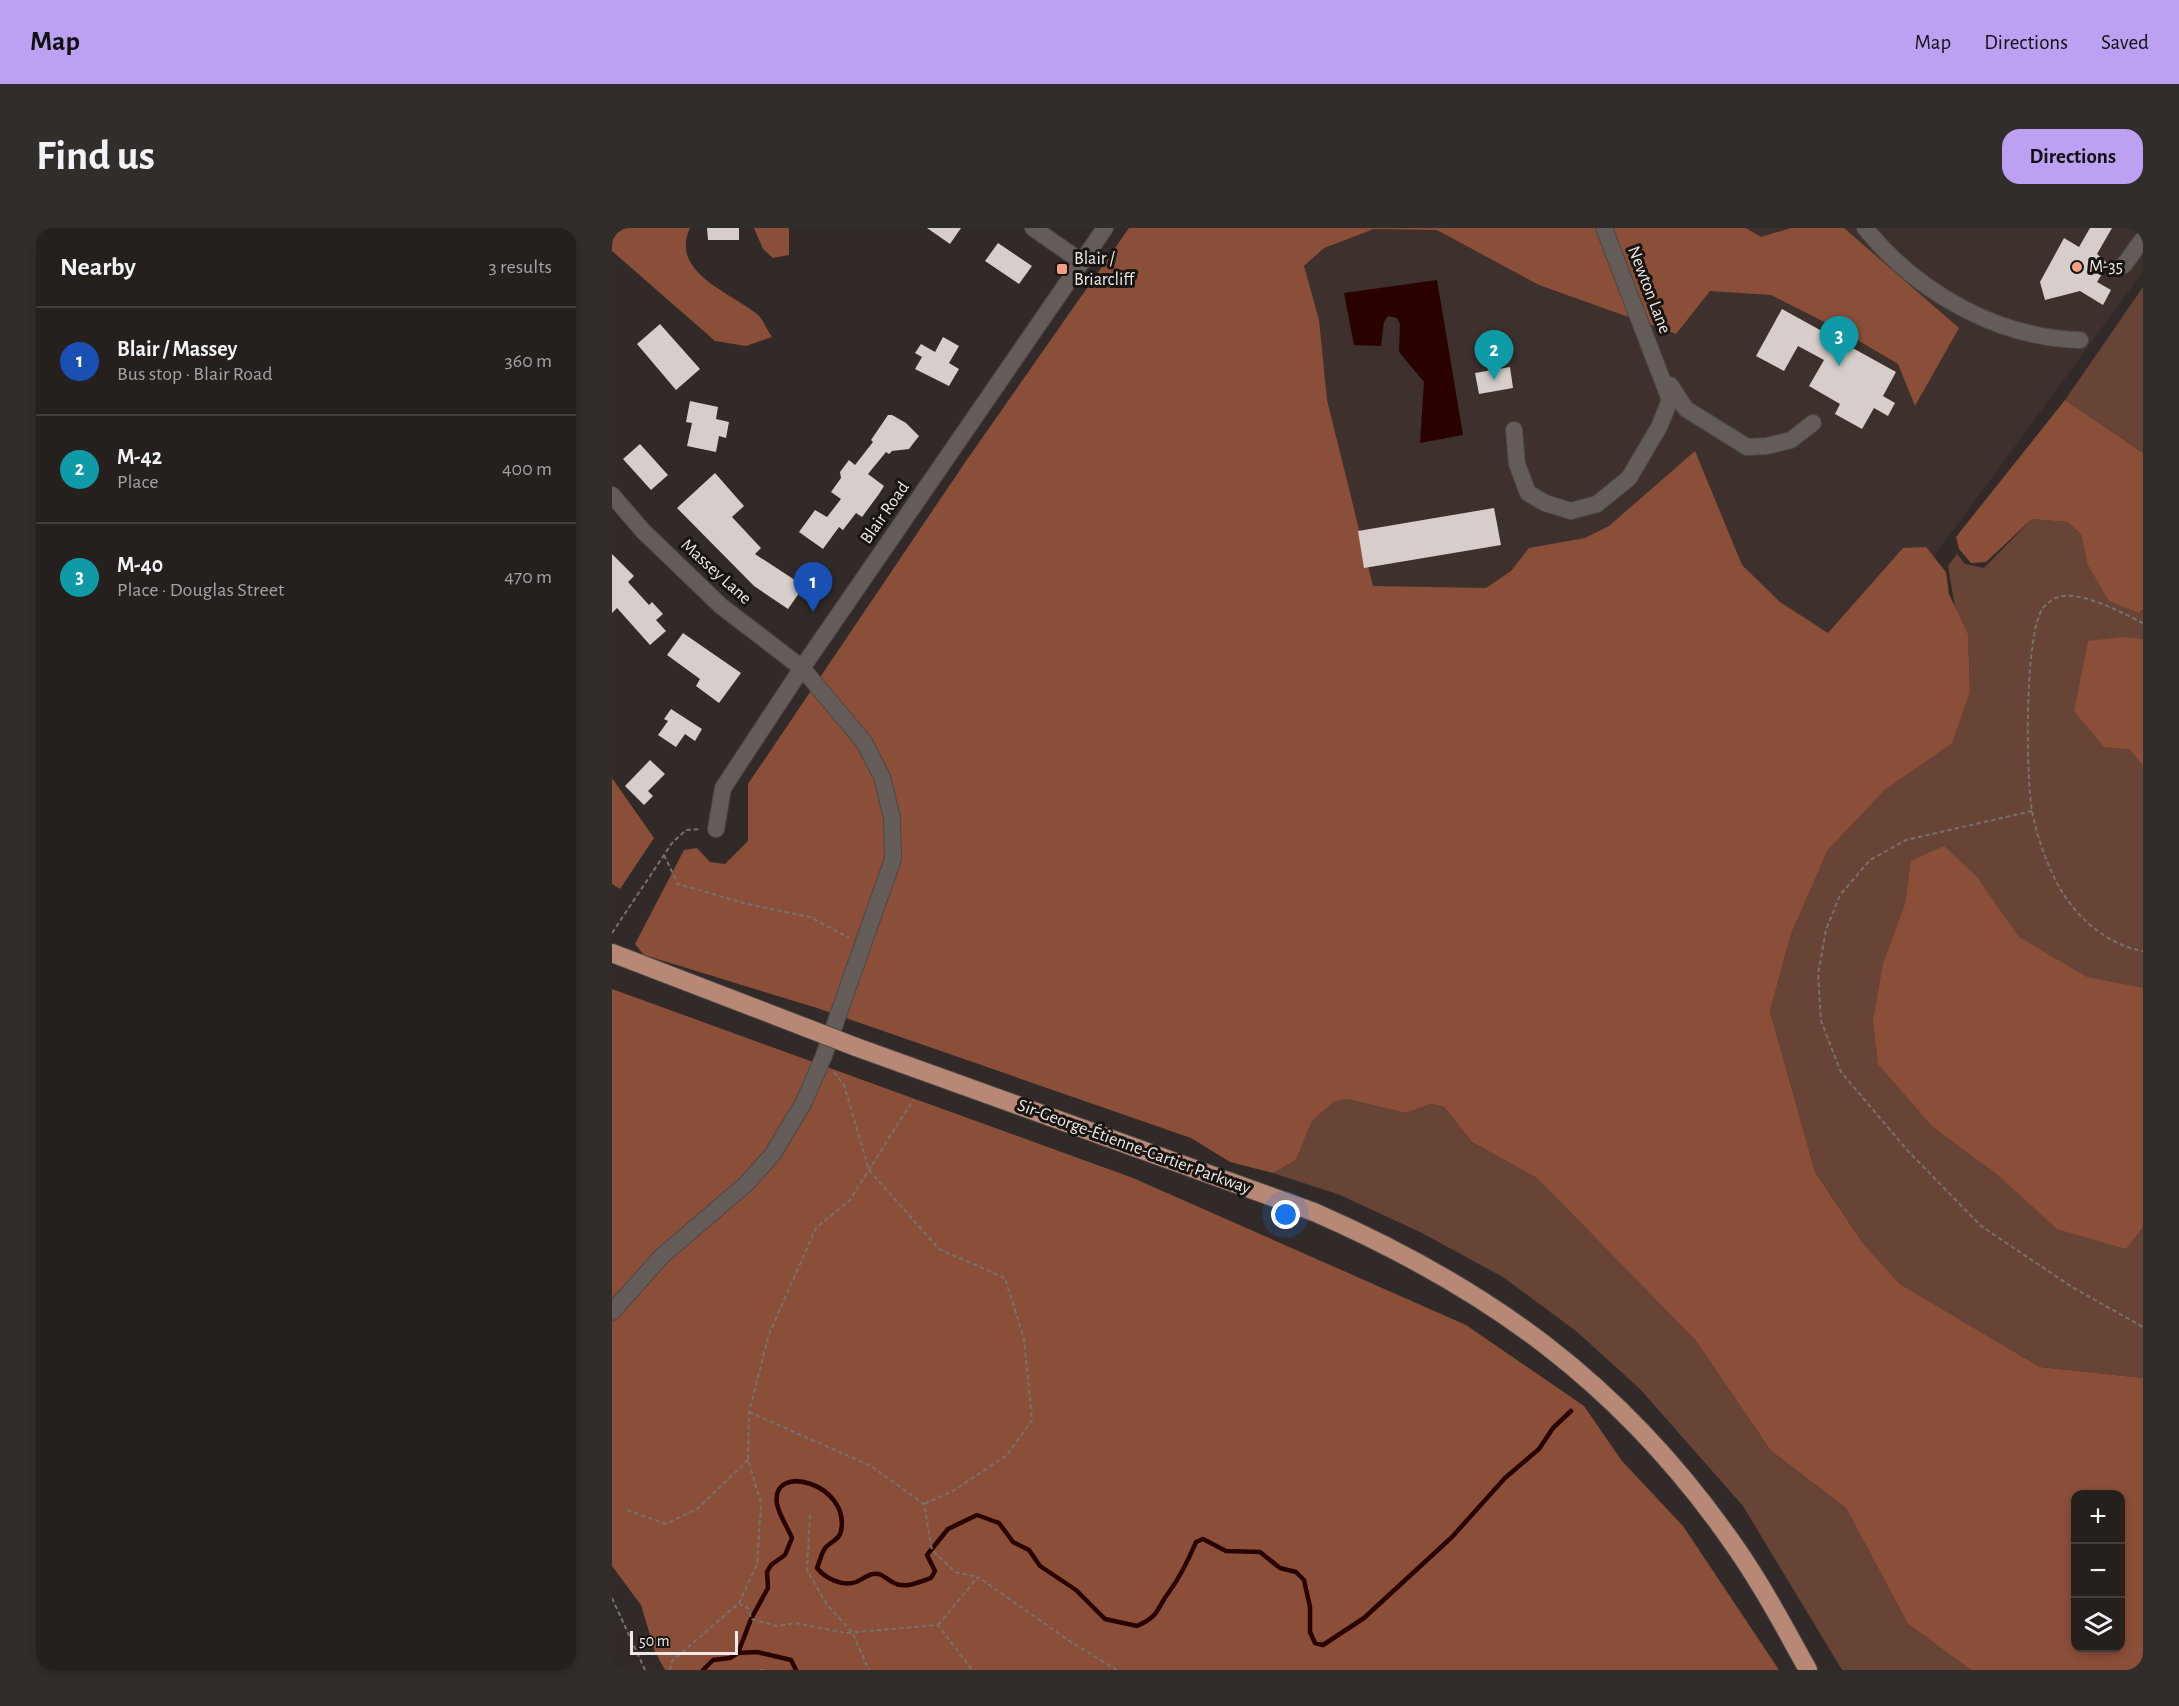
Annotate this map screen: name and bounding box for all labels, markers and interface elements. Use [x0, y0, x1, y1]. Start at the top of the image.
text: Map [30, 28, 80, 56]
text: Map [1915, 32, 1951, 53]
text: Directions [1984, 32, 2068, 53]
text: Saved [2101, 32, 2149, 53]
button: Directions [2002, 129, 2143, 184]
text: Find us [36, 135, 155, 177]
street label: Newton Lane [1624, 244, 1674, 336]
place label: Blair / Briarcliff [1074, 250, 1136, 289]
text: Nearby [60, 254, 136, 280]
text: 3 results [488, 257, 552, 277]
place label: M-35 [2089, 258, 2123, 276]
marker: M-35 [2070, 260, 2084, 274]
marker: Blair / Briarcliff [1055, 262, 1069, 276]
pin: 3 [1820, 316, 1858, 366]
pin: 2 [1474, 330, 1514, 380]
text: Blair / Massey [117, 338, 237, 360]
text: 1 [76, 351, 83, 371]
text: 360 m [505, 351, 552, 371]
text: Bus stop · Blair Road [117, 364, 273, 384]
text: M-42 [117, 446, 162, 468]
text: 2 [75, 459, 84, 479]
text: 400 m [502, 459, 552, 479]
text: Place [117, 472, 158, 492]
street label: Blair Road [857, 479, 913, 547]
street label: Massey Lane [677, 536, 755, 608]
text: M-40 [117, 554, 163, 576]
pin: 1 [794, 562, 832, 612]
text: 3 [75, 567, 84, 587]
text: 470 m [504, 567, 552, 587]
text: Place · Douglas Street [117, 580, 284, 600]
street label: Sir-George-Étienne-Cartier Parkway [1015, 1093, 1254, 1198]
your location [1271, 1200, 1300, 1229]
map controls [2071, 1490, 2125, 1652]
button: + [2071, 1490, 2125, 1544]
button: − [2071, 1544, 2125, 1598]
button: layers [2071, 1598, 2125, 1652]
scale bar [630, 1628, 738, 1656]
text: 50 m [639, 1633, 670, 1649]

